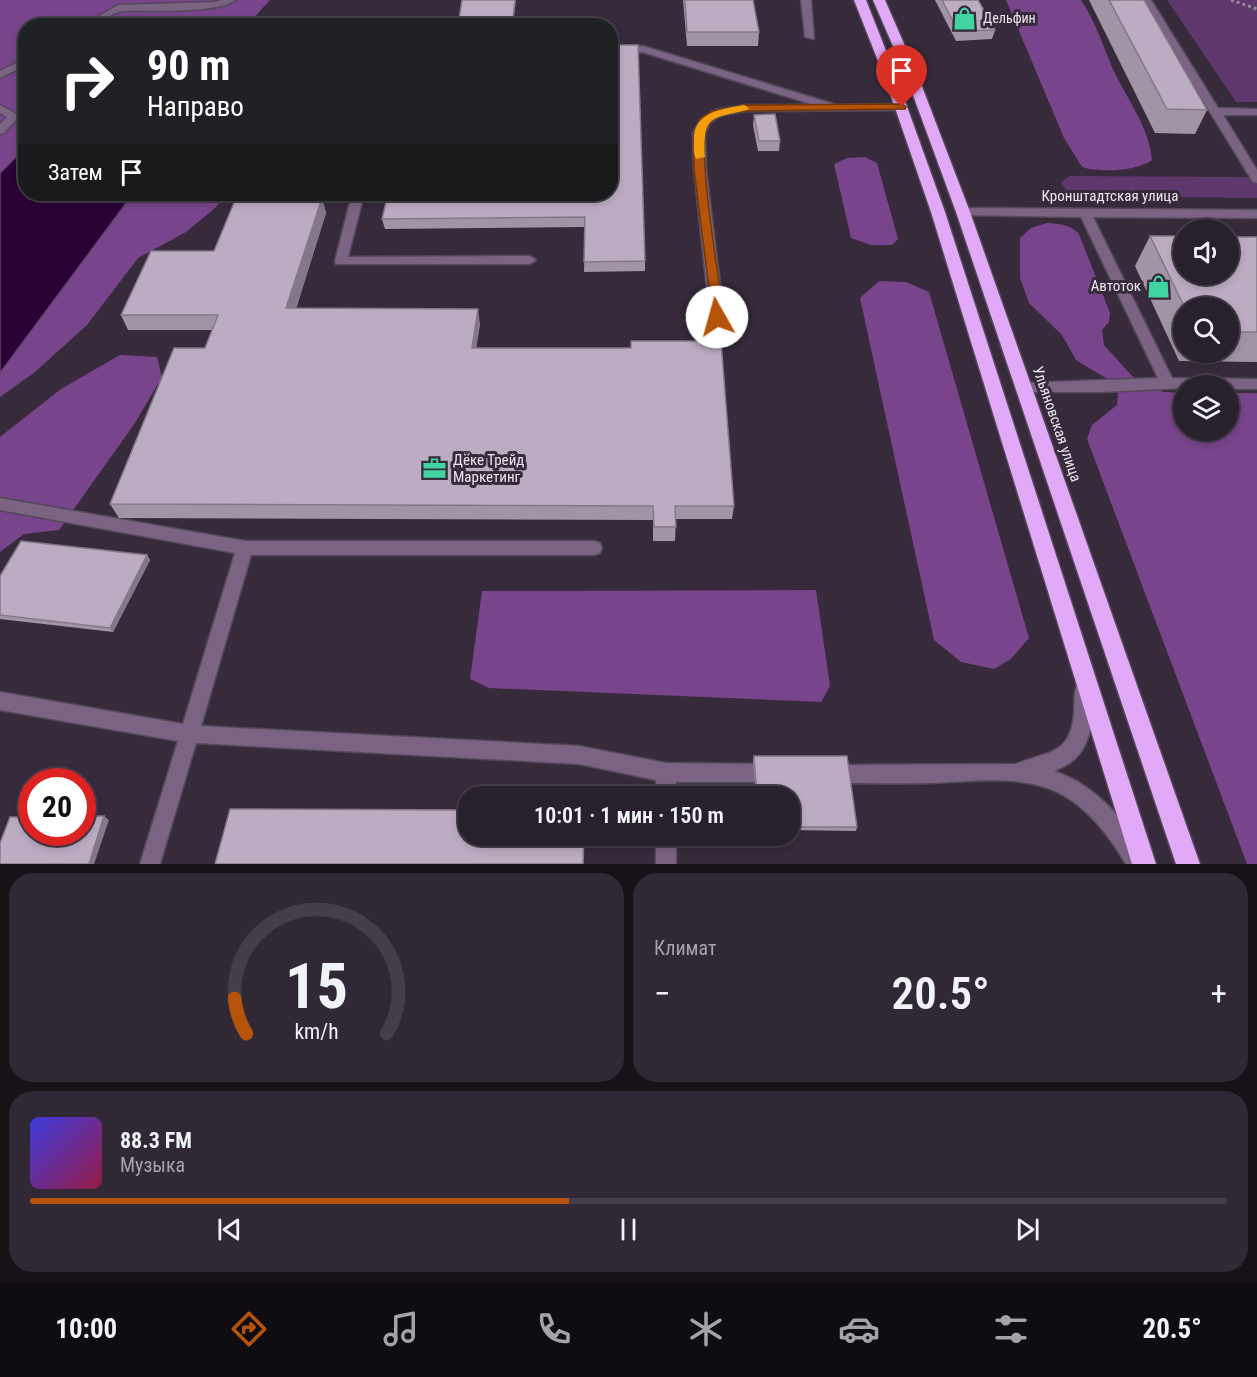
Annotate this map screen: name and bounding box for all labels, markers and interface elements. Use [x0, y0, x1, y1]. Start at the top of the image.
shop icon: Дельфин [952, 5, 978, 31]
place label: Дельфин [983, 10, 1036, 26]
text: 90 m [147, 41, 230, 90]
icon: right [48, 42, 126, 120]
pin [876, 45, 927, 107]
icon: arrive [885, 54, 918, 87]
text: Направо [147, 91, 244, 123]
icon: arrive [115, 156, 148, 189]
text: Затем [48, 160, 103, 185]
street label: Кронштадтская улица [1042, 187, 1178, 205]
map controls [1173, 219, 1239, 441]
button: sound [1173, 219, 1239, 285]
shop icon: Автоток [1146, 273, 1172, 299]
place label: Автоток [1091, 277, 1141, 295]
position arrow [685, 285, 749, 349]
button: search [1173, 297, 1239, 363]
street label: Ульяновская улица [1029, 364, 1085, 484]
button: layers [1173, 375, 1239, 441]
place label: Дёке Трейд Маркетинг [453, 451, 524, 486]
office icon: Дёке Трейд Маркетинг [422, 456, 448, 482]
speed limit sign: 20 [18, 768, 96, 846]
text: 10:01 · 1 мин · 150 m [534, 803, 724, 828]
text: Климат [654, 936, 716, 960]
text: 15 [285, 950, 348, 1023]
text: 20.5° [892, 967, 990, 1020]
text: − [654, 974, 671, 1013]
text: + [1211, 974, 1227, 1013]
text: km/h [294, 1020, 339, 1045]
text: 88.3 FM [120, 1128, 192, 1153]
text: Музыка [120, 1153, 185, 1177]
icon: previous [213, 1213, 246, 1246]
icon: pause [612, 1213, 645, 1246]
icon: next [1011, 1213, 1044, 1246]
icon: directions [228, 1308, 270, 1350]
icon: music [380, 1308, 422, 1350]
icon: phone [533, 1308, 575, 1350]
icon: climate [685, 1308, 727, 1350]
icon: car [838, 1308, 880, 1350]
icon: filters [990, 1308, 1032, 1350]
text: 10:00 [55, 1313, 117, 1345]
text: 20.5° [1142, 1313, 1202, 1345]

